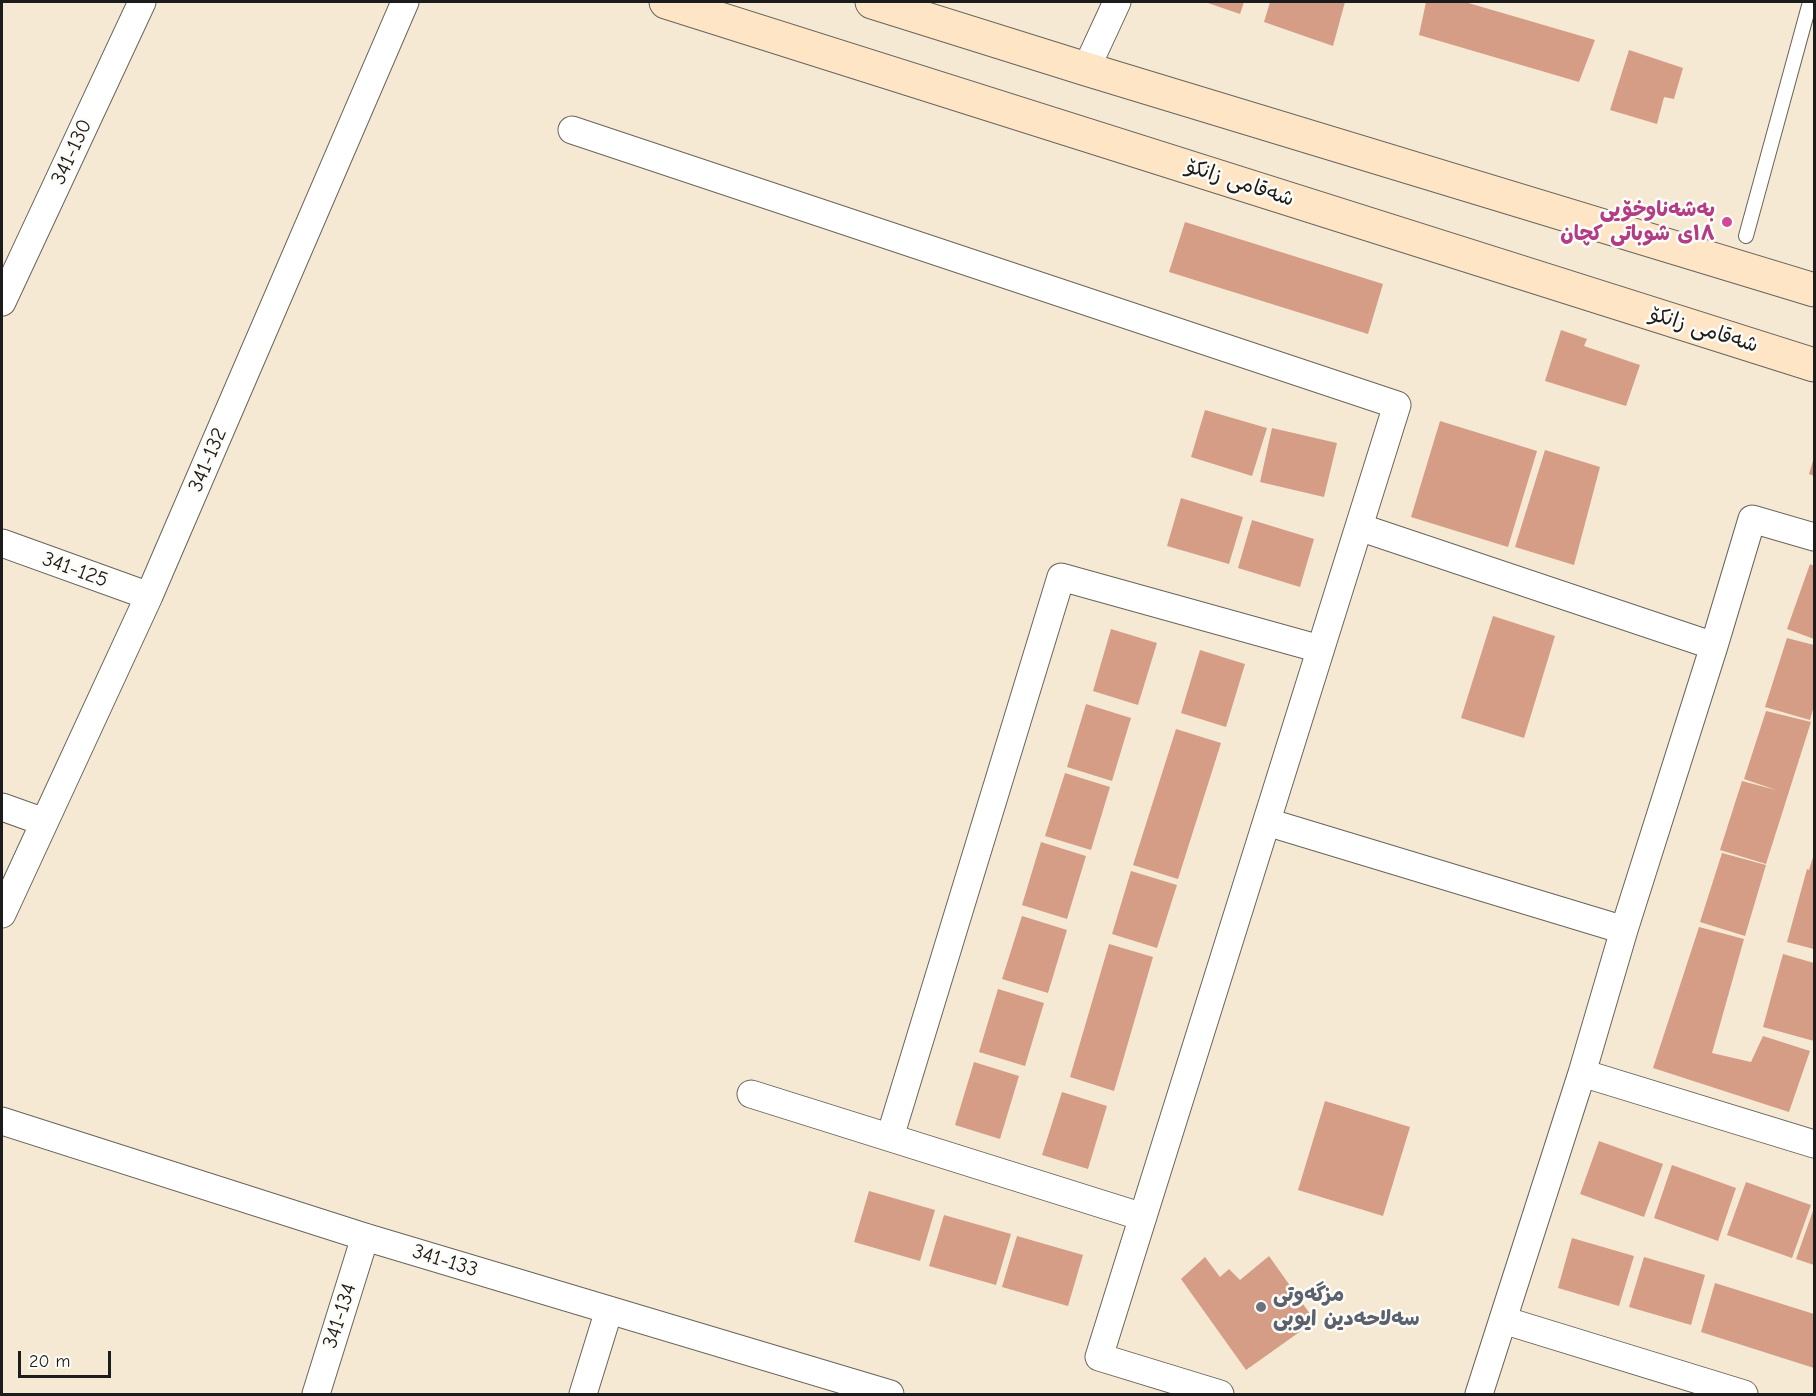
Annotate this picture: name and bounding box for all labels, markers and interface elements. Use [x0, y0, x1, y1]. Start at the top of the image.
street label: 341-130 [46, 115, 98, 189]
street label: شەقامی زانکۆ [1183, 154, 1297, 212]
place label: بەشەناوخۆیی ١٨ی شوباتی کچان [1560, 197, 1715, 247]
marker: بەشەناوخۆیی ١٨ی شوباتی کچان [1720, 215, 1734, 229]
street label: شەقامی زانکۆ [1647, 302, 1761, 358]
street label: 341-132 [183, 424, 233, 496]
street label: 341-125 [39, 546, 111, 594]
street label: 341-133 [409, 1239, 481, 1283]
street label: 341-134 [318, 1280, 362, 1352]
place label: مزگەوتی سەلاحەدین ایوبی [1273, 1282, 1420, 1332]
marker: مزگەوتی سەلاحەدین ایوبی [1254, 1300, 1268, 1314]
scale bar [21, 1339, 114, 1377]
text: 20 m [29, 1351, 70, 1372]

